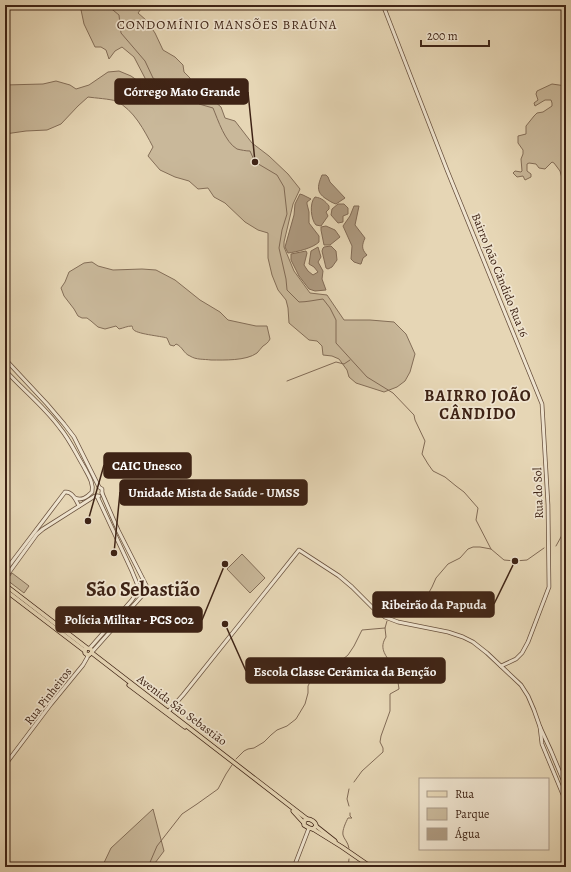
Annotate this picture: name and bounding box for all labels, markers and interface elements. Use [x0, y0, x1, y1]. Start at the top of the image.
district label: CONDOMÍNIO MANSÕES BRAÚNA [117, 16, 337, 33]
scale bar [421, 22, 489, 48]
text: 200 m [427, 28, 458, 44]
callout: Córrego Mato Grande [115, 79, 248, 104]
text: Córrego Mato Grande [124, 83, 240, 100]
street label: Bairro João Cândido Rua 16 [468, 211, 532, 340]
district label: BAIRRO JOÃO CÂNDIDO [424, 385, 532, 425]
callout: CAIC Unesco [104, 453, 191, 478]
text: CAIC Unesco [112, 457, 182, 474]
street label: Rua do Sol [529, 467, 547, 519]
callout: Unidade Mista de Saúde - UMSS [120, 480, 307, 505]
text: Unidade Mista de Saúde - UMSS [128, 484, 300, 501]
district label: São Sebastião [86, 576, 200, 603]
callout: Ribeirão da Papuda [373, 592, 494, 617]
text: Ribeirão da Papuda [381, 596, 487, 613]
callout: Polícia Militar - PCS 002 [56, 607, 202, 632]
text: Polícia Militar - PCS 002 [64, 611, 194, 628]
callout: Escola Classe Cerâmica da Benção [246, 658, 445, 683]
text: Escola Classe Cerâmica da Benção [253, 663, 437, 680]
street label: Rua Pinheiros [21, 664, 75, 728]
street label: Avenida São Sebastião [133, 670, 230, 749]
legend [419, 778, 549, 850]
text: Rua [455, 786, 474, 802]
text: Parque [455, 806, 490, 822]
text: Água [454, 826, 481, 842]

